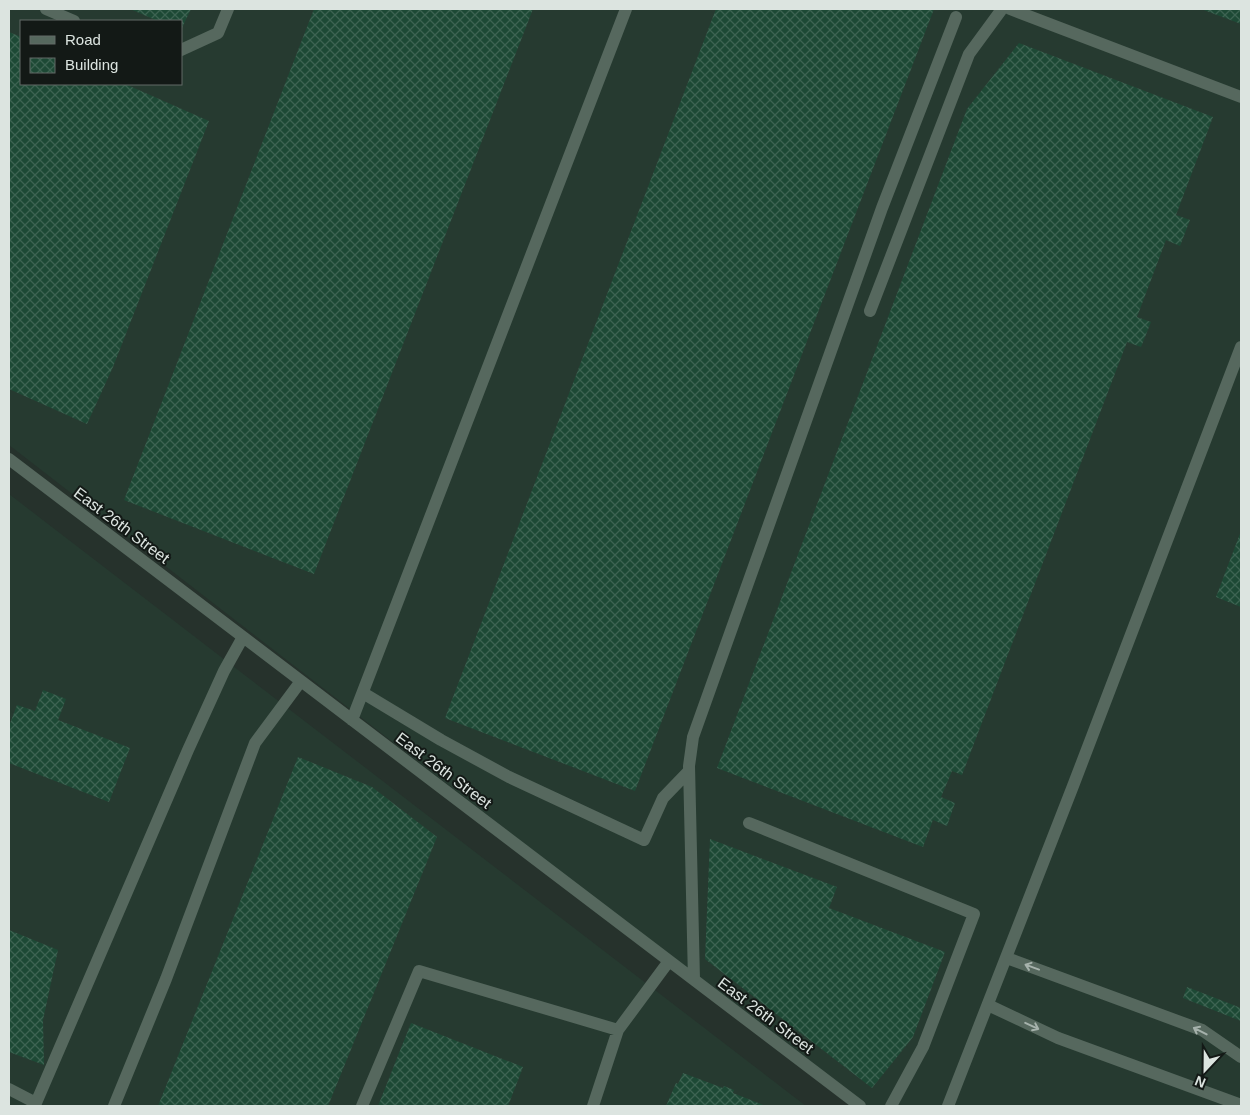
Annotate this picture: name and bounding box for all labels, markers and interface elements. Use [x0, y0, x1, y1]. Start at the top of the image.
legend [20, 20, 182, 85]
text: Road [65, 31, 101, 48]
text: Building [65, 56, 118, 73]
street label: East 26th Street [71, 484, 173, 567]
street label: East 26th Street [393, 729, 495, 812]
one-way arrow [1025, 962, 1040, 971]
street label: East 26th Street [715, 974, 817, 1057]
one-way arrow [1024, 1022, 1039, 1031]
one-way arrow [1193, 1026, 1208, 1036]
north arrow [1180, 1045, 1230, 1095]
text: N [1192, 1073, 1208, 1091]

